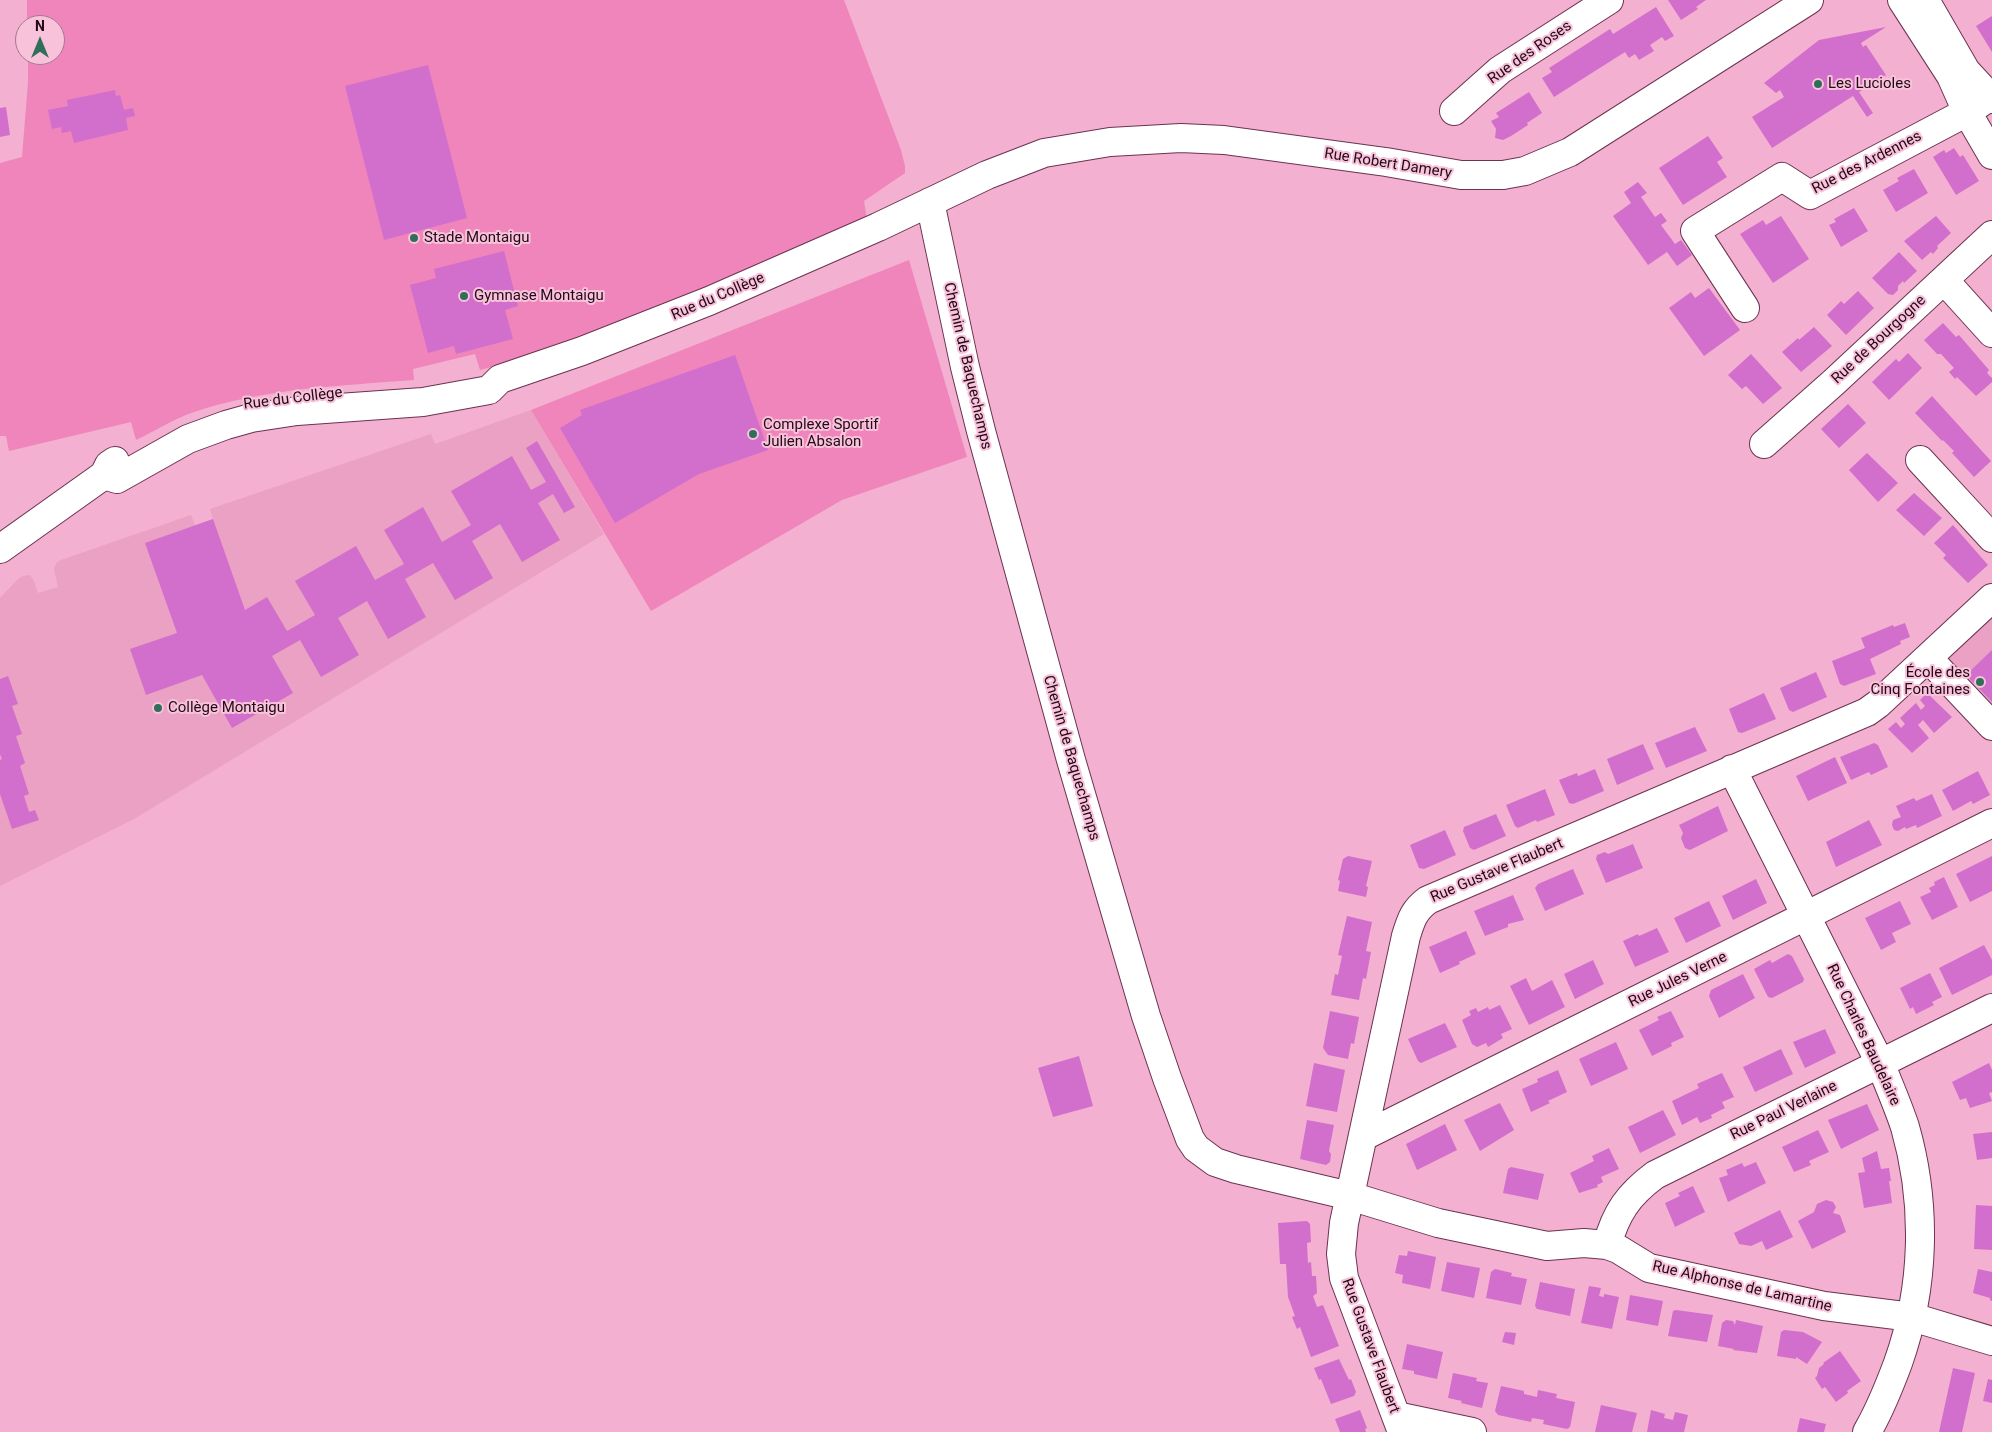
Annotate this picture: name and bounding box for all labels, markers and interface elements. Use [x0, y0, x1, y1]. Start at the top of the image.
north arrow [15, 15, 65, 65]
street label: Rue des Roses [1485, 17, 1575, 89]
text: N [35, 18, 45, 34]
place label: Les Lucioles [1828, 75, 1911, 93]
marker: Les Lucioles [1812, 78, 1824, 90]
street label: Rue des Ardennes [1809, 128, 1925, 198]
street label: Rue Robert Damery [1323, 145, 1453, 183]
place label: Stade Montaigu [424, 229, 529, 247]
marker: Stade Montaigu [408, 232, 420, 244]
street label: Rue du Collège [669, 269, 767, 325]
street label: Chemin de Baquechamps [939, 281, 995, 451]
place label: Gymnase Montaigu [474, 287, 604, 305]
marker: Gymnase Montaigu [458, 290, 470, 302]
street label: Rue de Bourgogne [1828, 292, 1930, 388]
street label: Rue du Collège [242, 384, 344, 414]
place label: Complexe Sportif Julien Absalon [763, 416, 879, 451]
marker: Complexe Sportif Julien Absalon [747, 428, 759, 440]
place label: École des Cinq Fontaines [1870, 664, 1970, 699]
street label: Chemin de Baquechamps [1039, 673, 1103, 843]
marker: École des Cinq Fontaines [1974, 676, 1986, 688]
place label: Collège Montaigu [168, 699, 285, 717]
marker: Collège Montaigu [152, 702, 164, 714]
street label: Rue Gustave Flaubert [1428, 835, 1566, 907]
street label: Rue Jules Verne [1626, 948, 1730, 1012]
street label: Rue Charles Baudelaire [1822, 961, 1904, 1109]
street label: Rue Paul Verlaine [1728, 1077, 1840, 1145]
street label: Rue Alphonse de Lamartine [1651, 1258, 1833, 1316]
street label: Rue Gustave Flaubert [1337, 1276, 1403, 1416]

